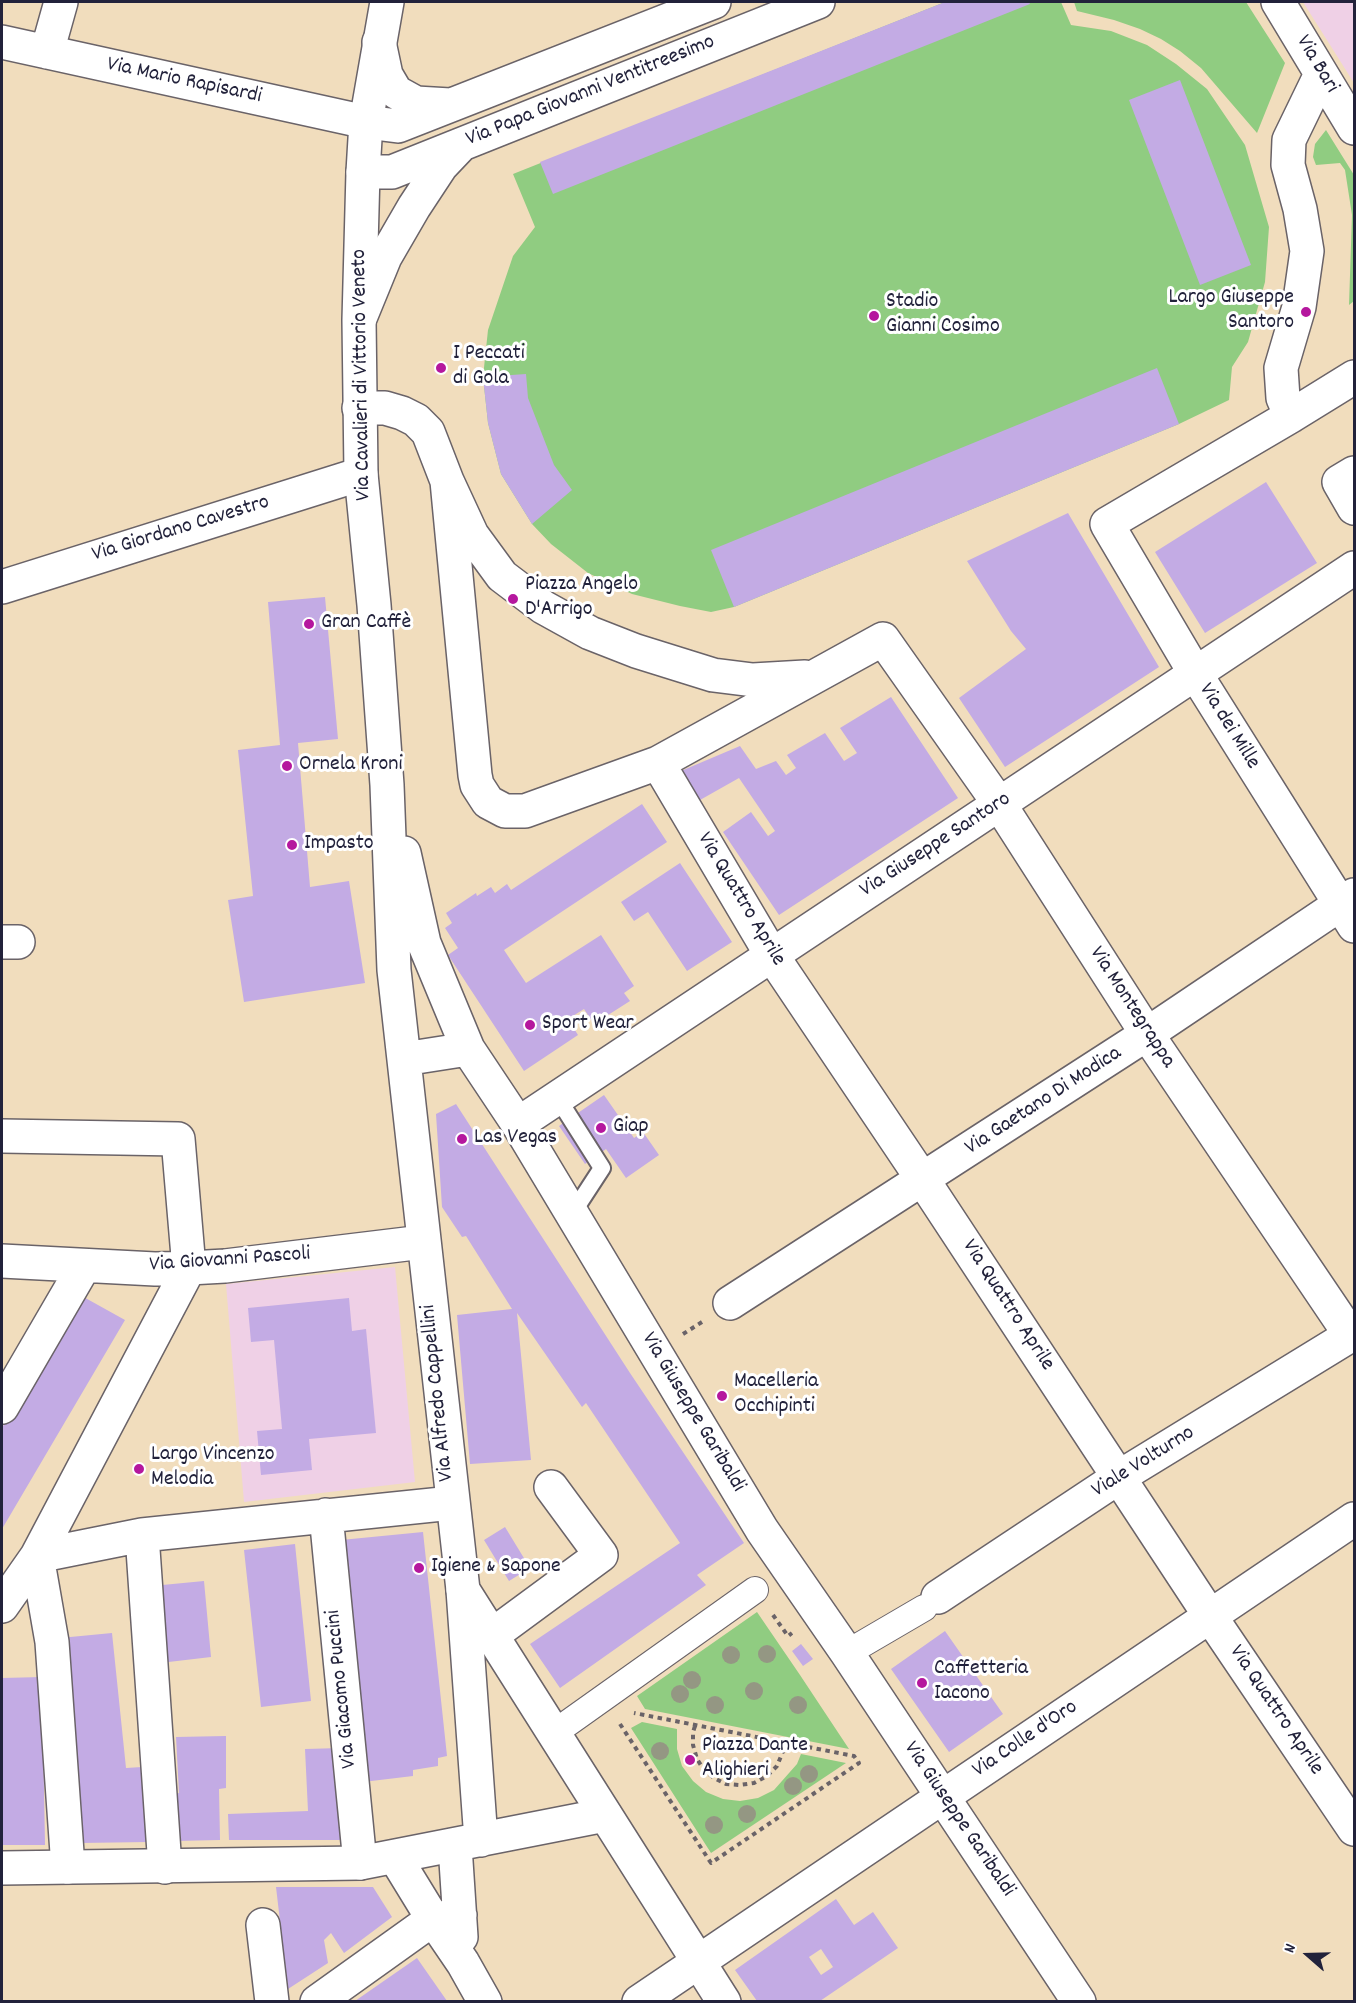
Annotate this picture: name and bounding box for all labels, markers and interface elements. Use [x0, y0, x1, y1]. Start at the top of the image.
street label: Via Papa Giovanni Ventitreesimo [463, 30, 719, 154]
street label: Via Bari [1288, 31, 1344, 99]
street label: Via Mario Rapisardi [104, 53, 264, 111]
street label: Via Cavalieri di Vittorio Veneto [348, 249, 378, 501]
place label: Largo Giuseppe Santoro [1169, 286, 1294, 338]
place label: Stadio Gianni Cosimo [886, 290, 1000, 342]
marker: Largo Giuseppe Santoro [1299, 305, 1313, 319]
marker: Stadio Gianni Cosimo [867, 309, 881, 323]
place label: I Peccati di Gola [453, 342, 525, 394]
marker: I Peccati di Gola [434, 361, 448, 375]
street label: Via Giordano Cavestro [89, 490, 273, 570]
place label: Piazza Angelo D'Arrigo [525, 573, 638, 624]
marker: Piazza Angelo D'Arrigo [506, 592, 520, 606]
place label: Gran Caffè [321, 611, 411, 637]
marker: Gran Caffè [302, 617, 316, 631]
street label: Via dei Mille [1191, 679, 1265, 775]
place label: Ornela Kroni [299, 753, 403, 779]
marker: Ornela Kroni [280, 759, 294, 773]
street label: Via Giuseppe Santoro [856, 787, 1016, 905]
street label: Via Quattro Aprile [690, 828, 790, 972]
place label: Impasto [304, 832, 374, 858]
marker: Impasto [285, 838, 299, 852]
street label: Via Montegrappa [1082, 942, 1180, 1074]
place label: Sport Wear [542, 1012, 634, 1038]
marker: Sport Wear [523, 1018, 537, 1032]
street label: Via Gaetano Di Modica [961, 1042, 1127, 1162]
place label: Giap [613, 1115, 649, 1141]
marker: Giap [594, 1121, 608, 1135]
place label: Las Vegas [474, 1126, 557, 1152]
marker: Las Vegas [455, 1132, 469, 1146]
street label: Via Quattro Aprile [955, 1235, 1059, 1377]
street label: Via Giovanni Pascoli [149, 1242, 311, 1280]
street label: Via Alfredo Cappellini [417, 1303, 461, 1483]
street label: Via Giuseppe Garibaldi [634, 1328, 750, 1498]
place label: Macelleria Occhipinti [734, 1370, 818, 1422]
marker: Macelleria Occhipinti [715, 1389, 729, 1403]
street label: Viale Volturno [1088, 1421, 1200, 1505]
place label: Largo Vincenzo Melodia [151, 1443, 275, 1494]
marker: Largo Vincenzo Melodia [132, 1462, 146, 1476]
place label: Igiene & Sapone [431, 1555, 561, 1581]
marker: Igiene & Sapone [412, 1561, 426, 1575]
street label: Via Giacomo Puccini [322, 1608, 364, 1770]
street label: Via Quattro Aprile [1222, 1641, 1328, 1781]
place label: Caffetteria Iacono [934, 1657, 1028, 1708]
marker: Caffetteria Iacono [915, 1676, 929, 1690]
street label: Via Colle d'Oro [968, 1695, 1084, 1785]
place label: Piazza Dante Alighieri [702, 1734, 808, 1786]
street label: Via Giuseppe Garibaldi [896, 1737, 1020, 1903]
marker: Piazza Dante Alighieri [683, 1753, 697, 1767]
north arrow [1278, 1925, 1338, 1985]
text: N [1278, 1941, 1303, 1956]

